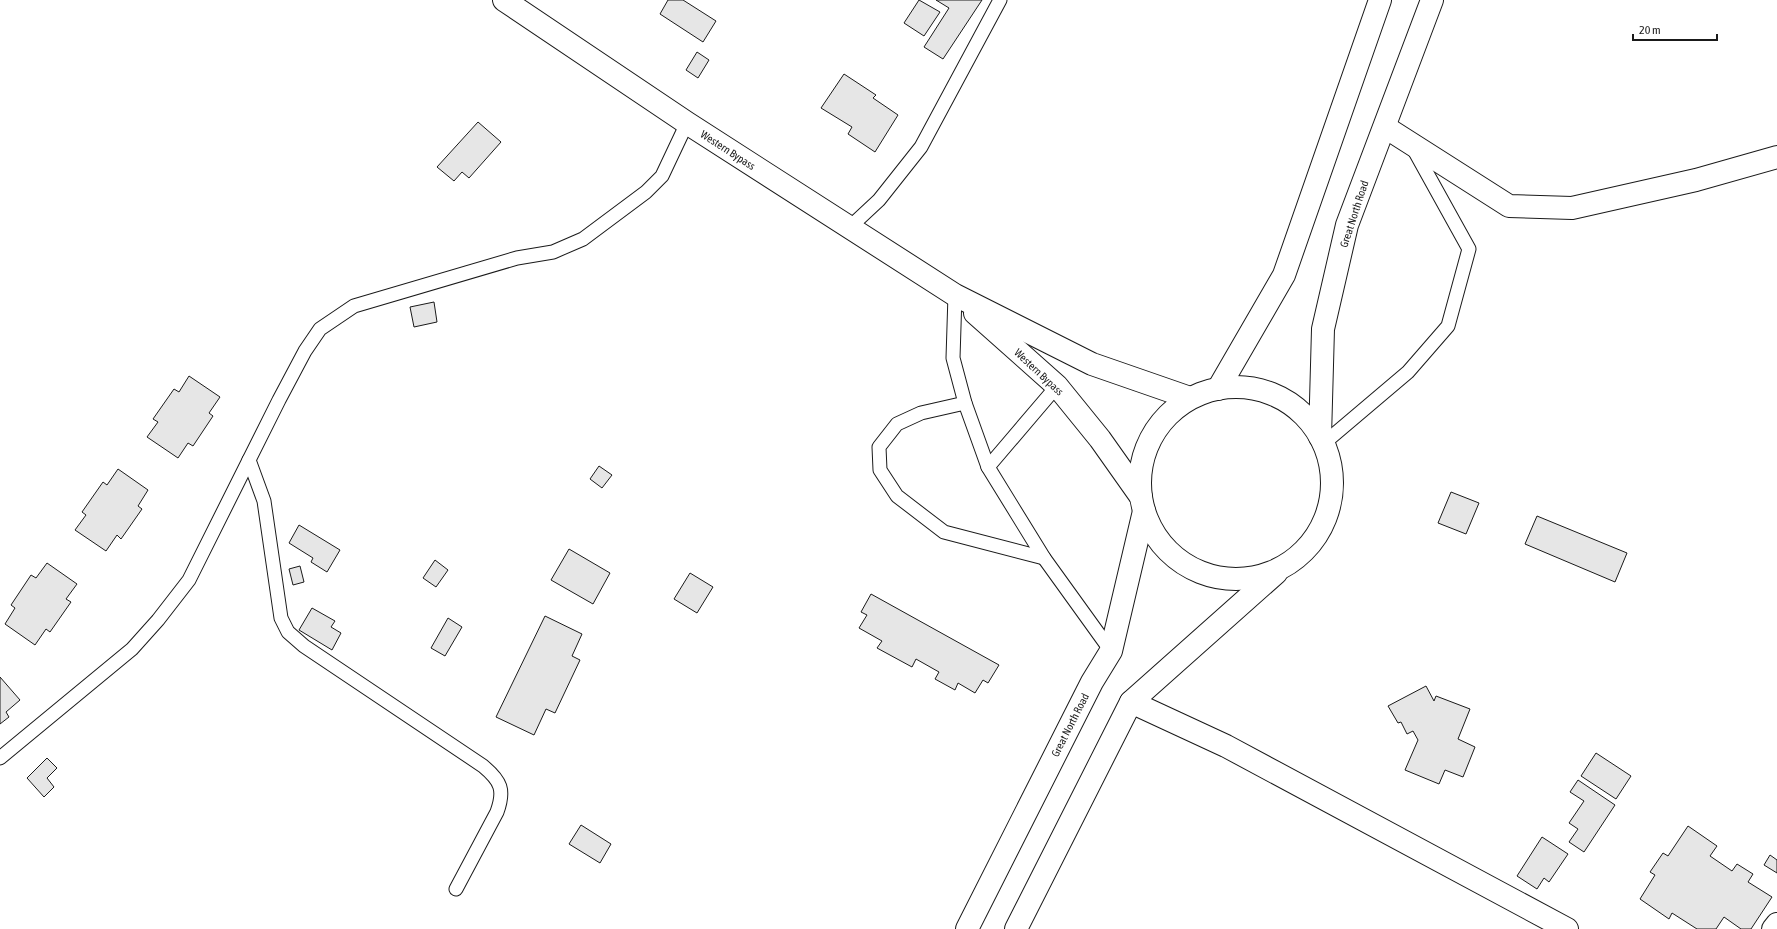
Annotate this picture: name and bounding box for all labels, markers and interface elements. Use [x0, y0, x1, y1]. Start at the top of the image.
scale bar [1633, 16, 1717, 42]
text: 20 m [1639, 23, 1661, 37]
street label: Western Bypass [699, 128, 758, 172]
street label: Great North Road [1338, 179, 1370, 249]
street label: Western Bypass [1012, 346, 1066, 398]
street label: Great North Road [1049, 691, 1091, 759]

